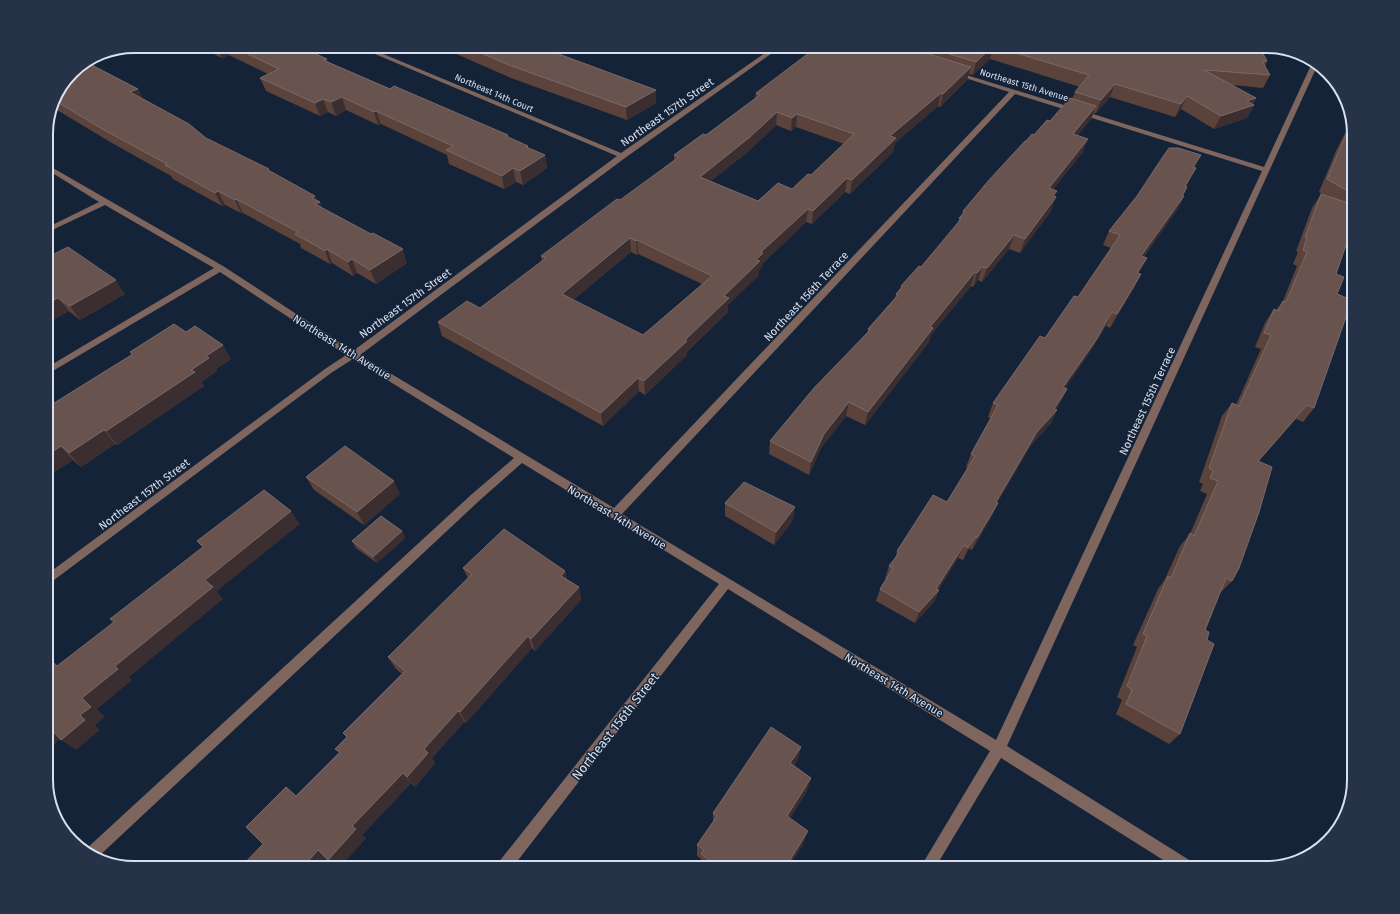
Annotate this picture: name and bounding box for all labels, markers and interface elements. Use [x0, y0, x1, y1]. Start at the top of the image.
street label: Northeast 15th Avenue [979, 67, 1070, 103]
street label: Northeast 14th Court [453, 72, 536, 114]
street label: Northeast 157th Street [618, 75, 716, 149]
street label: Northeast 156th Terrace [761, 249, 851, 344]
street label: Northeast 157th Street [357, 266, 454, 341]
street label: Northeast 14th Avenue [290, 312, 393, 383]
street label: Northeast 155th Terrace [1117, 345, 1178, 457]
street label: Northeast 157th Street [96, 456, 192, 533]
street label: Northeast 14th Avenue [565, 483, 668, 552]
street label: Northeast 14th Avenue [842, 651, 945, 720]
street label: Northeast 156th Street [569, 669, 662, 783]

